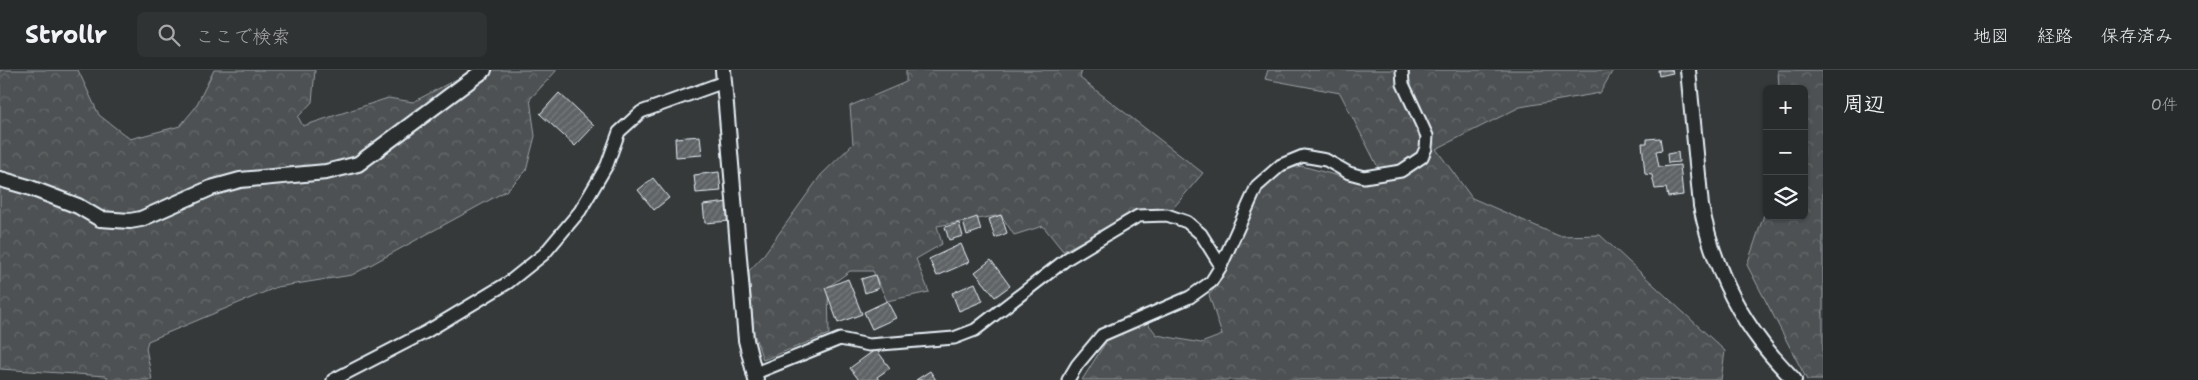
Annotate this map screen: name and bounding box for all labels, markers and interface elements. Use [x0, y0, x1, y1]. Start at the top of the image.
search box [137, 12, 487, 57]
text: Strollr [25, 19, 107, 51]
icon: search [155, 21, 183, 49]
text: ここで検索 [195, 24, 290, 49]
text: 地図 [1973, 24, 2009, 48]
text: 経路 [2037, 24, 2073, 48]
text: 保存済み [2101, 24, 2173, 48]
map controls [1763, 85, 1808, 220]
button: + [1763, 85, 1808, 130]
text: 周辺 [1843, 90, 1885, 118]
text: 0件 [2151, 94, 2178, 115]
button: − [1763, 130, 1808, 175]
button: layers [1763, 175, 1808, 220]

